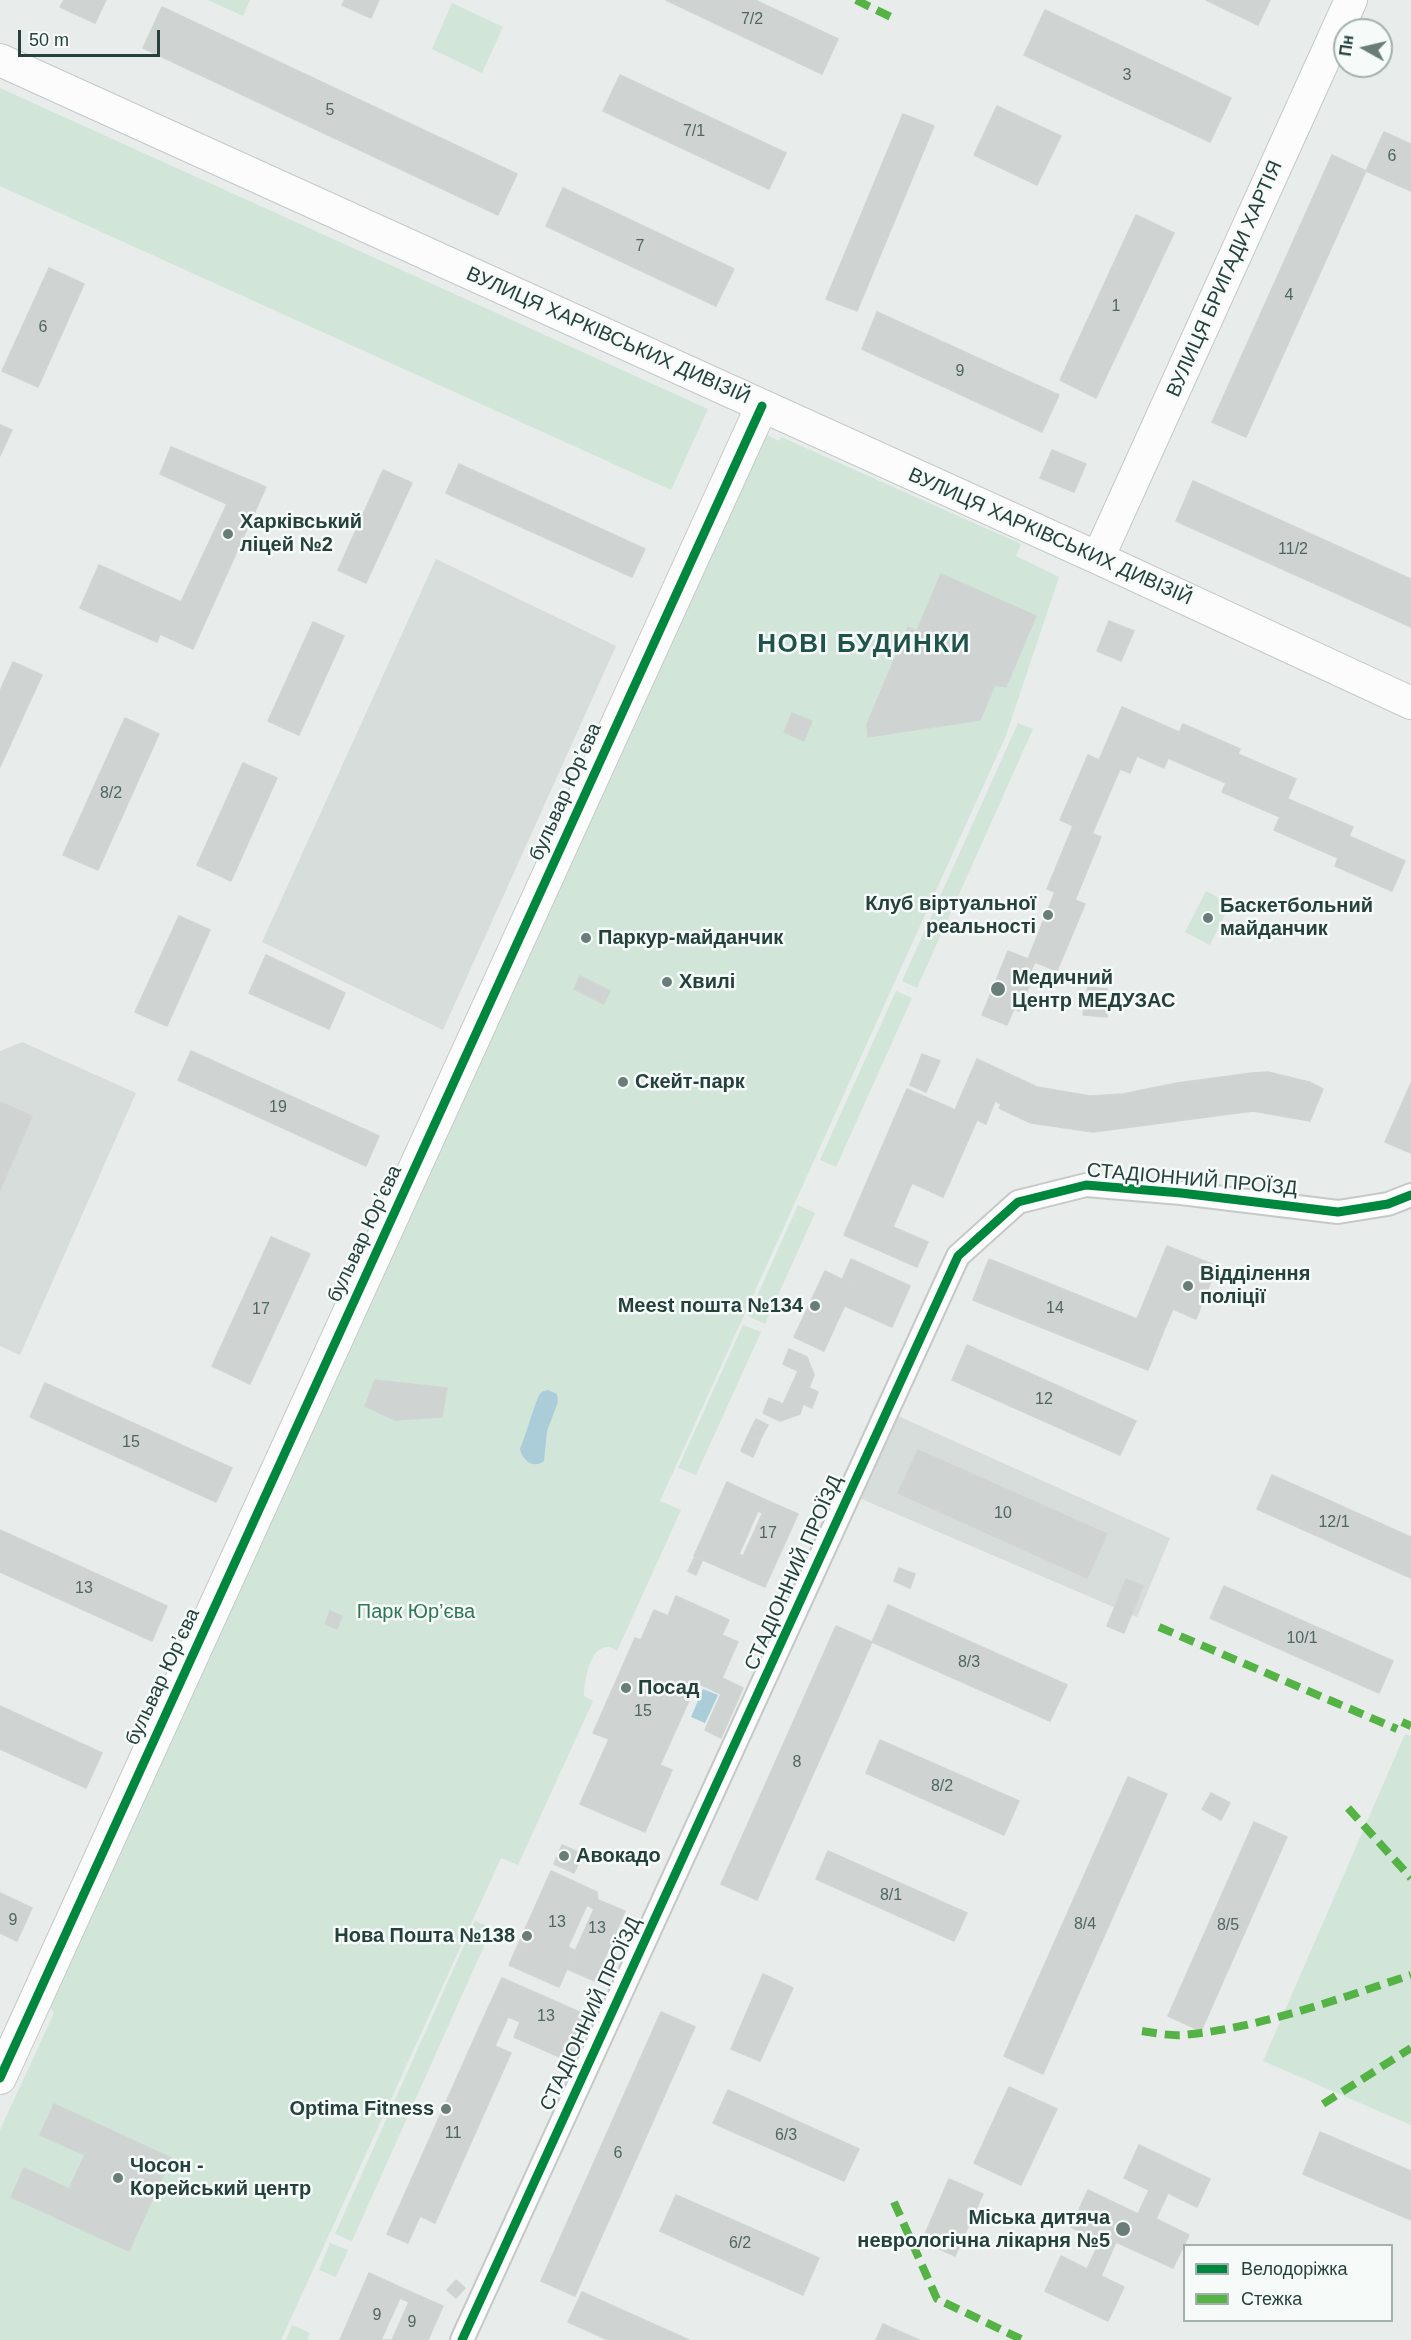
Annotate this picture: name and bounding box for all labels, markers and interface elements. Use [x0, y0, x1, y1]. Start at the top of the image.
house number: 7/2 [741, 10, 763, 30]
scale bar [21, 18, 164, 56]
north arrow [1333, 18, 1393, 78]
text: 50 m [29, 30, 69, 50]
text: Пн [1337, 34, 1357, 57]
house number: 3 [1123, 66, 1131, 86]
house number: 5 [326, 101, 334, 121]
house number: 7/1 [683, 122, 705, 142]
house number: 6 [1388, 147, 1396, 167]
street label: ВУЛИЦЯ БРИГАДИ ХАРТІЯ [1162, 157, 1288, 401]
house number: 7 [636, 237, 644, 257]
street label: ВУЛИЦЯ ХАРКІВСЬКИХ ДИВІЗІЙ [462, 262, 754, 410]
house number: 4 [1285, 286, 1293, 306]
house number: 1 [1112, 297, 1120, 317]
house number: 6 [39, 318, 47, 338]
house number: 9 [956, 362, 964, 382]
street label: ВУЛИЦЯ ХАРКІВСЬКИХ ДИВІЗІЙ [904, 463, 1196, 611]
place label: Харківський ліцей №2 [240, 510, 362, 557]
marker: Харківський ліцей №2 [221, 527, 235, 541]
house number: 11/2 [1278, 540, 1308, 560]
district label: НОВІ БУДИНКИ [757, 629, 971, 661]
street label: бульвар Юрʼєва [525, 719, 607, 865]
house number: 8/2 [100, 784, 122, 804]
place label: Клуб віртуальної реальності [865, 892, 1036, 939]
place label: Баскетбольний майданчик [1220, 894, 1373, 941]
marker: Клуб віртуальної реальності [1041, 908, 1055, 922]
marker: Баскетбольний майданчик [1201, 911, 1215, 925]
place label: Паркур-майданчик [598, 926, 783, 950]
marker: Паркур-майданчик [579, 931, 593, 945]
place label: Медичний Центр МЕДУЗАС [1012, 966, 1175, 1013]
place label: Хвилі [679, 970, 735, 994]
marker: Хвилі [660, 975, 674, 989]
marker: Медичний Центр МЕДУЗАС [989, 980, 1007, 998]
place label: Скейт-парк [635, 1070, 745, 1094]
marker: Скейт-парк [616, 1075, 630, 1089]
house number: 19 [269, 1098, 287, 1118]
street label: СТАДІОННИЙ ПРОЇЗД [1086, 1159, 1298, 1201]
street label: бульвар Юрʼєва [323, 1162, 407, 1306]
place label: Відділення поліції [1200, 1262, 1310, 1309]
marker: Відділення поліції [1181, 1279, 1195, 1293]
place label: Meest пошта №134 [618, 1294, 803, 1318]
marker: Meest пошта №134 [808, 1299, 822, 1313]
house number: 14 [1046, 1299, 1064, 1319]
house number: 17 [252, 1300, 270, 1320]
house number: 12 [1035, 1390, 1053, 1410]
house number: 15 [122, 1433, 140, 1453]
street label: СТАДІОННИЙ ПРОЇЗД [740, 1472, 848, 1674]
house number: 10 [994, 1504, 1012, 1524]
house number: 12/1 [1318, 1513, 1350, 1533]
house number: 17 [759, 1524, 777, 1544]
house number: 13 [75, 1579, 93, 1599]
park label: Парк Юр’єва [357, 1600, 475, 1624]
street label: бульвар Юрʼєва [121, 1605, 205, 1749]
house number: 10/1 [1286, 1629, 1318, 1649]
house number: 8/3 [958, 1653, 980, 1673]
place label: Посад [638, 1676, 700, 1700]
marker: Посад [619, 1681, 633, 1695]
house number: 15 [634, 1702, 652, 1722]
house number: 8 [793, 1753, 801, 1773]
house number: 8/2 [931, 1777, 953, 1797]
place label: Авокадо [576, 1844, 661, 1868]
marker: Авокадо [557, 1849, 571, 1863]
house number: 8/1 [880, 1886, 902, 1906]
house number: 9 [9, 1911, 17, 1931]
street label: СТАДІОННИЙ ПРОЇЗД [535, 1913, 647, 2115]
house number: 13 [548, 1913, 566, 1933]
house number: 8/4 [1074, 1915, 1096, 1935]
house number: 8/5 [1217, 1916, 1239, 1936]
house number: 13 [588, 1919, 606, 1939]
place label: Нова Пошта №138 [334, 1924, 515, 1948]
marker: Нова Пошта №138 [520, 1929, 534, 1943]
house number: 13 [537, 2007, 555, 2027]
place label: Optima Fitness [290, 2097, 434, 2121]
marker: Optima Fitness [439, 2102, 453, 2116]
house number: 11 [445, 2124, 461, 2144]
house number: 6/3 [775, 2126, 797, 2146]
house number: 6 [614, 2144, 622, 2164]
place label: Чосон - Корейський центр [130, 2154, 311, 2201]
marker: Чосон - Корейський центр [111, 2171, 125, 2185]
place label: Міська дитяча неврологічна лікарня №5 [857, 2206, 1110, 2253]
marker: Міська дитяча неврологічна лікарня №5 [1114, 2220, 1132, 2238]
house number: 6/2 [729, 2234, 751, 2254]
legend [1183, 2244, 1393, 2322]
text: Велодоріжка [1241, 2259, 1348, 2279]
text: Стежка [1241, 2289, 1302, 2309]
house number: 9 [373, 2306, 381, 2326]
house number: 9 [408, 2313, 416, 2333]

